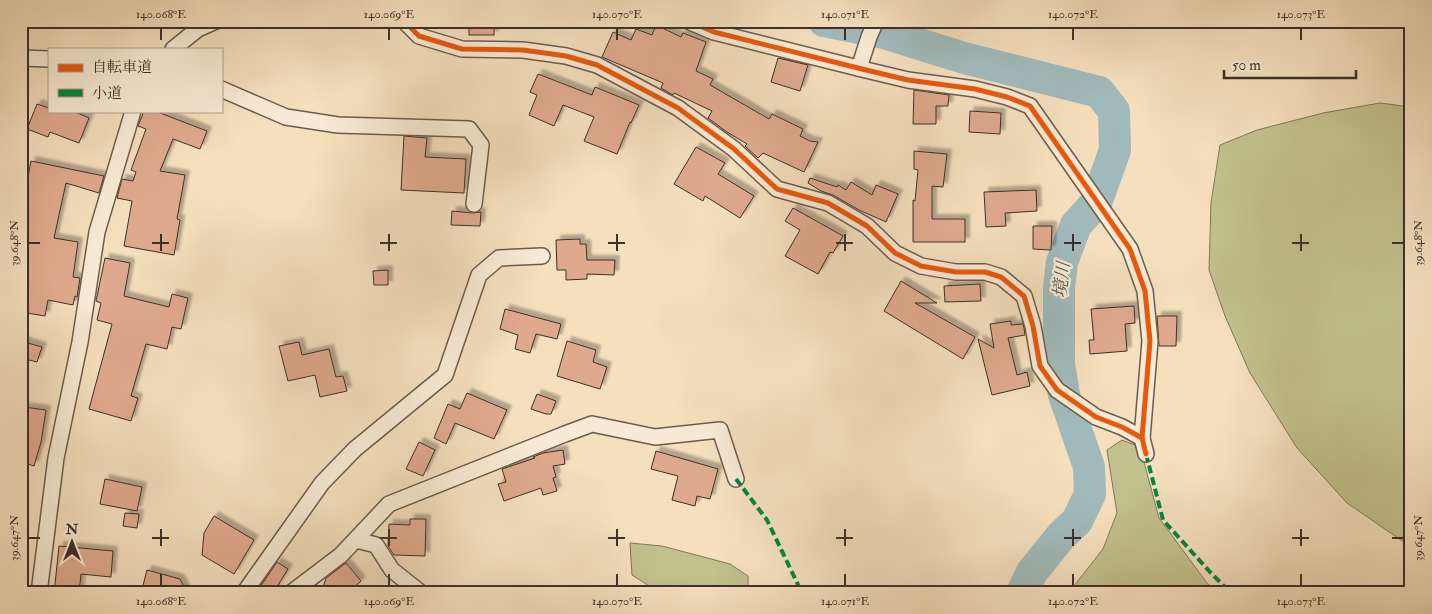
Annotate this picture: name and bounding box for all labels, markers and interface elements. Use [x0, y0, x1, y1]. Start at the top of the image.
text: 140.068°E [136, 7, 186, 22]
text: 140.069°E [364, 7, 415, 22]
text: 140.070°E [592, 7, 642, 22]
text: 140.071°E [821, 7, 869, 22]
text: 140.072°E [1048, 7, 1098, 22]
text: 140.073°E [1277, 7, 1326, 22]
legend [48, 48, 222, 112]
scale bar [1224, 48, 1357, 80]
text: 50 m [1232, 56, 1261, 75]
text: 自転車道 [92, 58, 152, 77]
text: 小道 [92, 84, 122, 103]
text: 39.648°N [7, 220, 22, 266]
text: 39.648°N [1411, 220, 1426, 266]
water label: 境川 [1048, 259, 1076, 299]
text: 39.647°N [7, 515, 22, 561]
text: 39.647°N [1411, 515, 1426, 561]
north arrow [48, 516, 98, 566]
text: N [65, 521, 79, 538]
text: 140.068°E [136, 594, 186, 609]
text: 140.069°E [364, 594, 415, 609]
text: 140.070°E [592, 594, 642, 609]
text: 140.071°E [821, 594, 869, 609]
text: 140.072°E [1048, 594, 1098, 609]
text: 140.073°E [1277, 594, 1326, 609]

